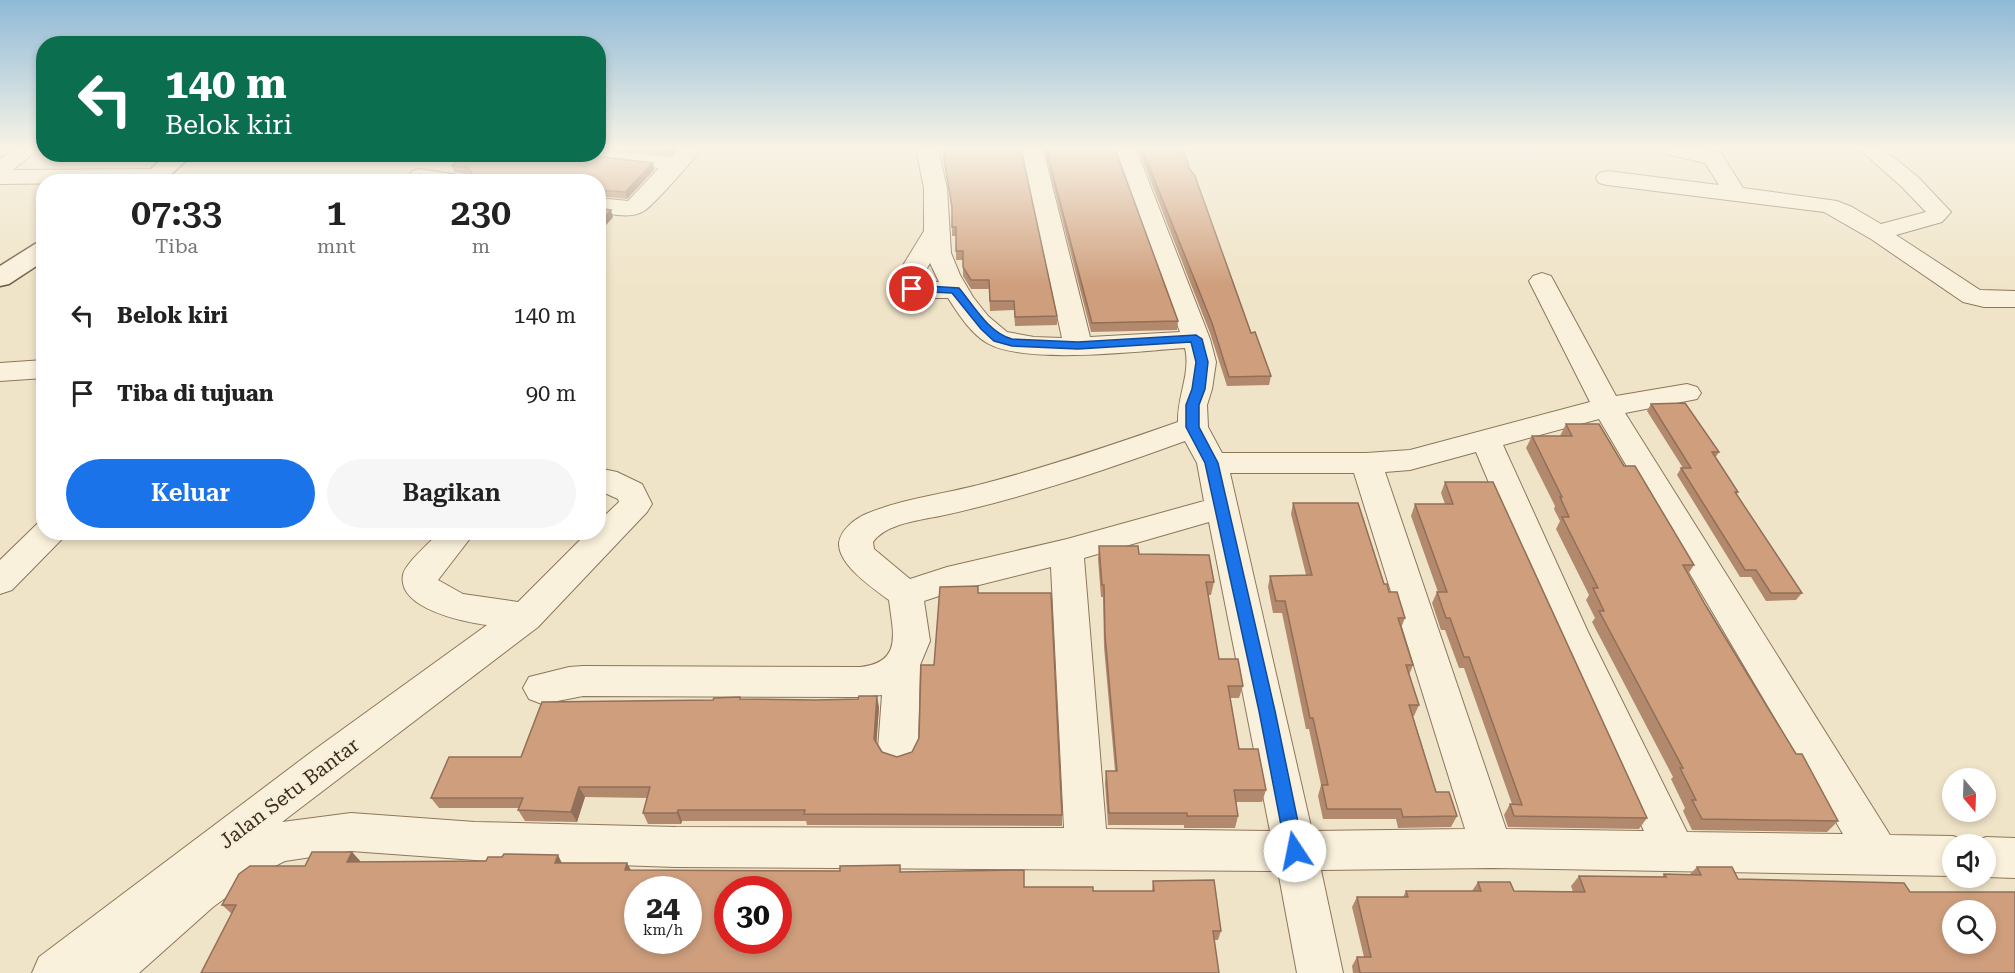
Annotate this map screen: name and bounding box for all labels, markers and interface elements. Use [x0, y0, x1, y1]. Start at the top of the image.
text: 140 m [165, 59, 287, 108]
icon: left [66, 60, 144, 138]
text: Belok kiri [165, 109, 292, 141]
text: 07:33 [131, 192, 222, 234]
text: 1 [326, 192, 346, 234]
text: 230 [451, 192, 511, 234]
text: Tiba [155, 234, 198, 258]
text: mnt [317, 234, 356, 258]
text: m [472, 234, 490, 258]
pin [886, 263, 937, 314]
icon: arrive [895, 272, 928, 305]
icon: left [66, 299, 99, 332]
text: Belok kiri [117, 303, 228, 328]
text: 140 m [513, 303, 576, 328]
icon: arrive [66, 377, 99, 410]
text: Tiba di tujuan [117, 381, 273, 406]
text: 90 m [526, 381, 576, 406]
button: Keluar [66, 459, 315, 528]
button: Bagikan [327, 459, 576, 528]
street label: Jalan Setu Bantar [214, 733, 364, 853]
north arrow [1942, 768, 1996, 822]
map controls [1942, 768, 1996, 954]
position arrow [1263, 819, 1327, 883]
button: sound [1942, 834, 1996, 888]
speed limit sign: 30 [714, 876, 792, 954]
text: 24 [646, 890, 680, 925]
button: search [1942, 900, 1996, 954]
text: km/h [643, 921, 683, 939]

